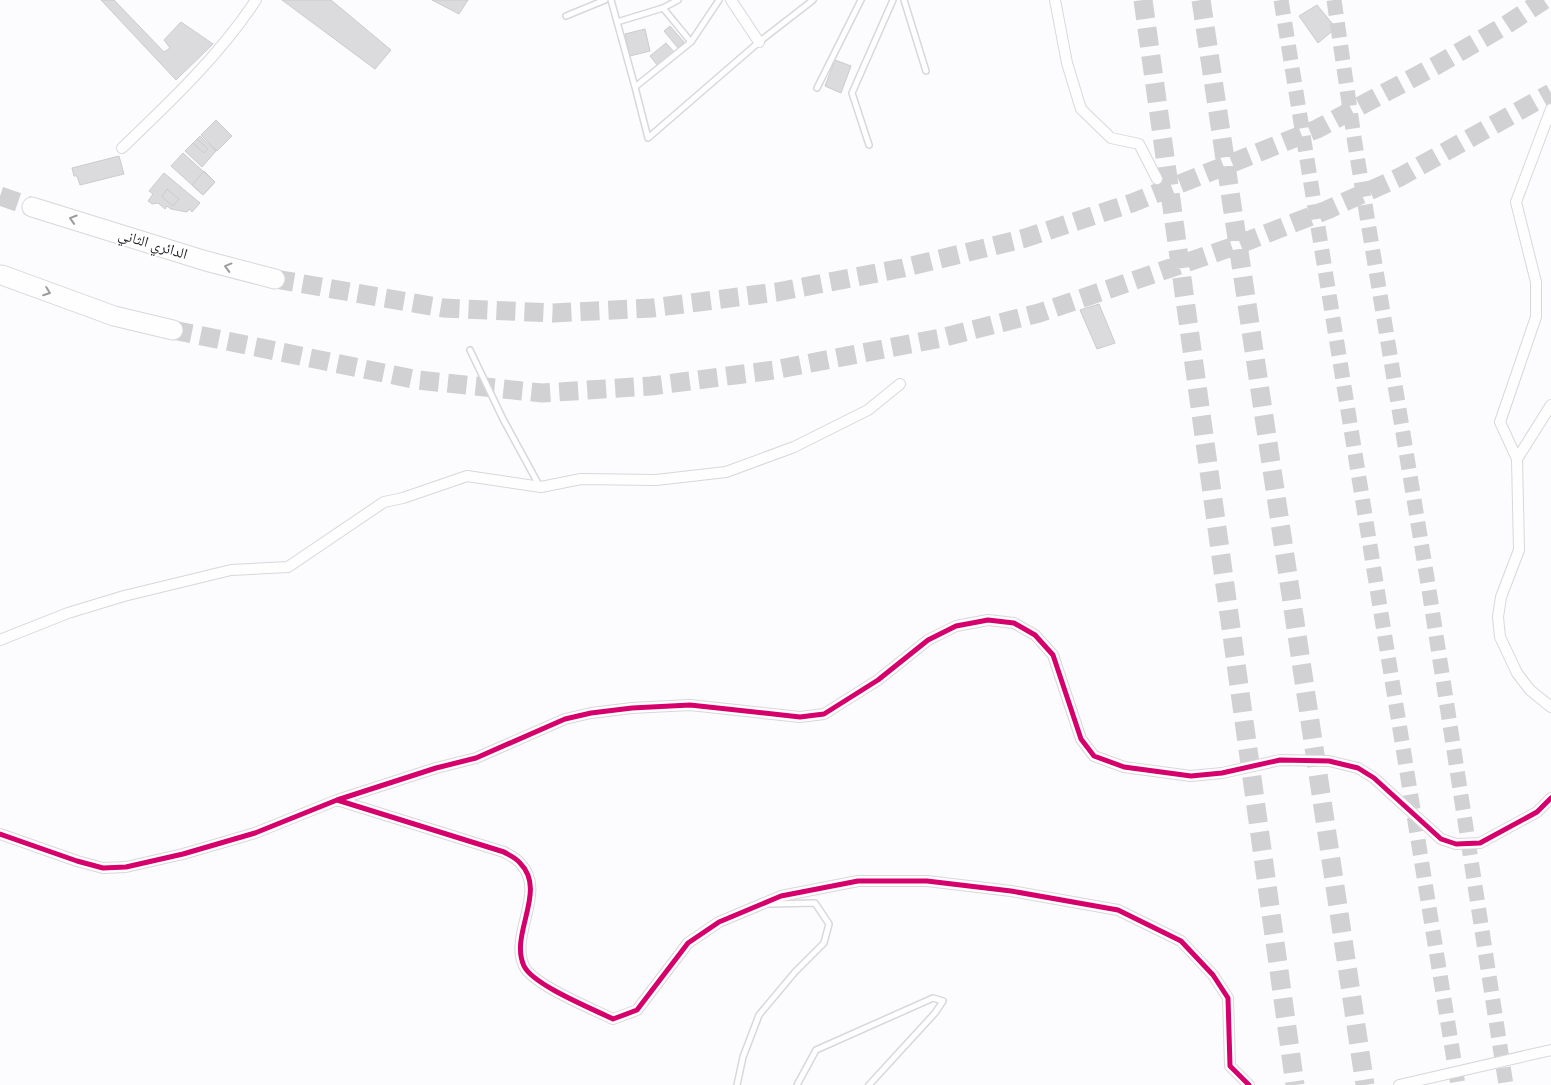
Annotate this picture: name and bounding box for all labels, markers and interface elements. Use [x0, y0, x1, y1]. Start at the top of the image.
one-way arrow [69, 215, 78, 225]
street label: الدائري الثاني [116, 225, 190, 266]
one-way arrow [225, 262, 233, 272]
one-way arrow [43, 286, 51, 296]

